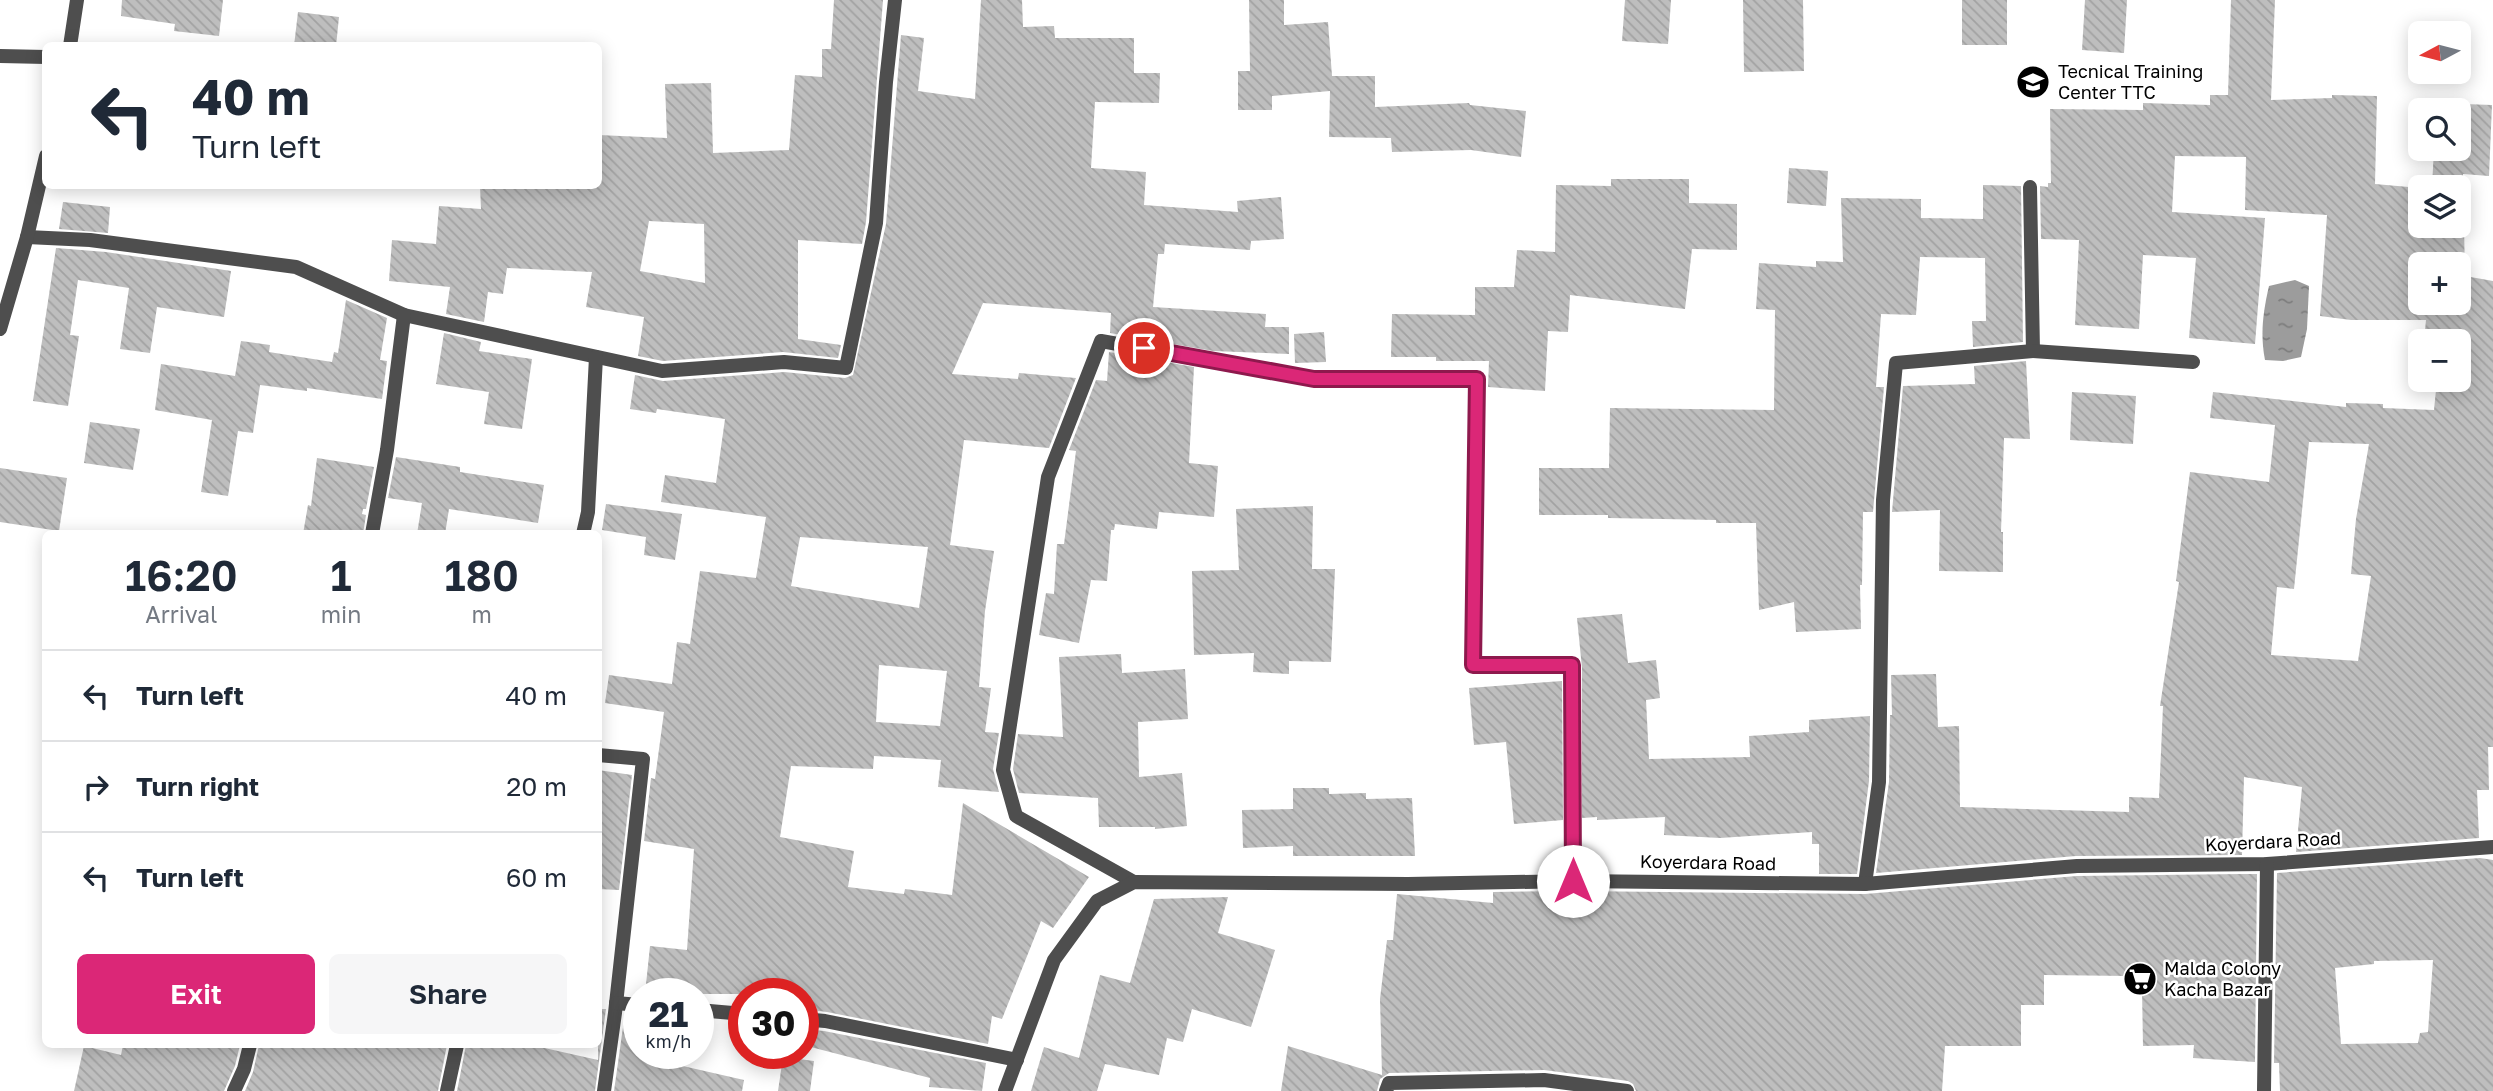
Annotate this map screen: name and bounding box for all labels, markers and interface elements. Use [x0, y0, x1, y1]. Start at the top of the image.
north arrow [2408, 21, 2471, 84]
map controls [2408, 21, 2471, 392]
place label: Tecnical Training Center TTC [2058, 60, 2203, 103]
school or university icon: Tecnical Training Center TTC [2014, 63, 2052, 101]
text: 40 m [192, 67, 310, 126]
icon: left [77, 70, 168, 161]
button: search [2408, 98, 2471, 161]
text: Turn left [192, 127, 321, 165]
button: layers [2408, 175, 2471, 238]
button: + [2408, 252, 2471, 315]
pin [1114, 318, 1174, 378]
icon: arrive [1125, 329, 1163, 367]
button: − [2408, 329, 2471, 392]
text: 16:20 [125, 550, 238, 600]
text: 1 [330, 550, 352, 600]
text: 180 [444, 550, 519, 600]
text: Arrival [145, 600, 217, 628]
text: min [321, 600, 361, 628]
text: m [471, 600, 492, 628]
icon: left [77, 677, 115, 715]
text: Turn left [136, 680, 244, 711]
text: 40 m [506, 680, 567, 711]
icon: right [77, 768, 115, 806]
text: Turn right [136, 771, 259, 802]
text: 20 m [506, 771, 567, 802]
street label: Koyerdara Road [2204, 826, 2342, 856]
position arrow [1536, 844, 1610, 918]
street label: Koyerdara Road [1640, 850, 1776, 874]
icon: left [77, 859, 115, 897]
text: Turn left [136, 862, 244, 893]
text: 60 m [506, 862, 567, 893]
button: Exit [77, 954, 315, 1034]
button: Share [329, 954, 567, 1034]
place label: Malda Colony Kacha Bazar [2164, 957, 2281, 1000]
supermarket icon: Malda Colony Kacha Bazar [2121, 960, 2159, 998]
speed limit sign: 30 [728, 978, 819, 1069]
text: 21 [649, 993, 688, 1035]
text: km/h [646, 1030, 691, 1052]

